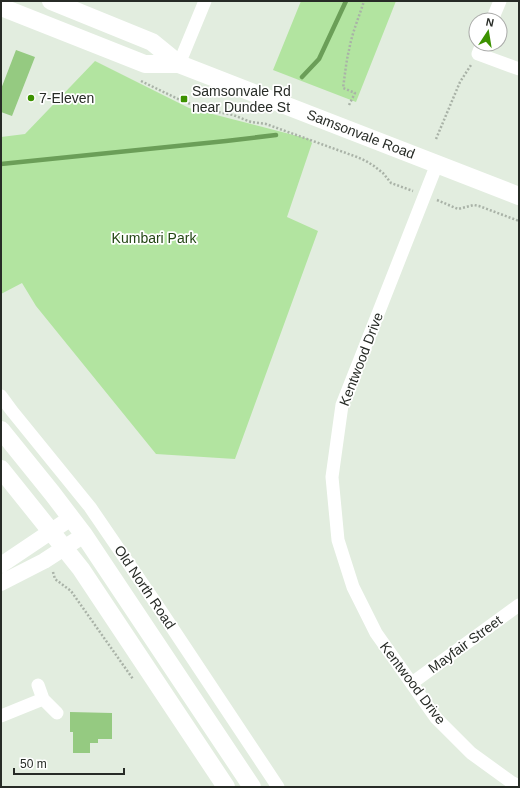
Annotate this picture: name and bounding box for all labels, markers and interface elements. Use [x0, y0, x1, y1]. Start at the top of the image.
north arrow [468, 12, 508, 52]
text: N [485, 16, 495, 29]
place label: Samsonvale Rd near Dundee St [192, 83, 291, 115]
place label: 7-Eleven [39, 90, 94, 106]
marker: 7-Eleven [26, 93, 36, 103]
marker: Samsonvale Rd near Dundee St [179, 94, 189, 104]
street label: Samsonvale Road [305, 106, 417, 162]
park label: Kumbari Park [112, 230, 197, 246]
street label: Kentwood Drive [336, 310, 386, 408]
street label: Old North Road [111, 542, 179, 632]
street label: Mayfair Street [425, 612, 505, 676]
street label: Kentwood Drive [377, 639, 449, 727]
scale bar [14, 750, 124, 776]
text: 50 m [20, 757, 47, 771]

